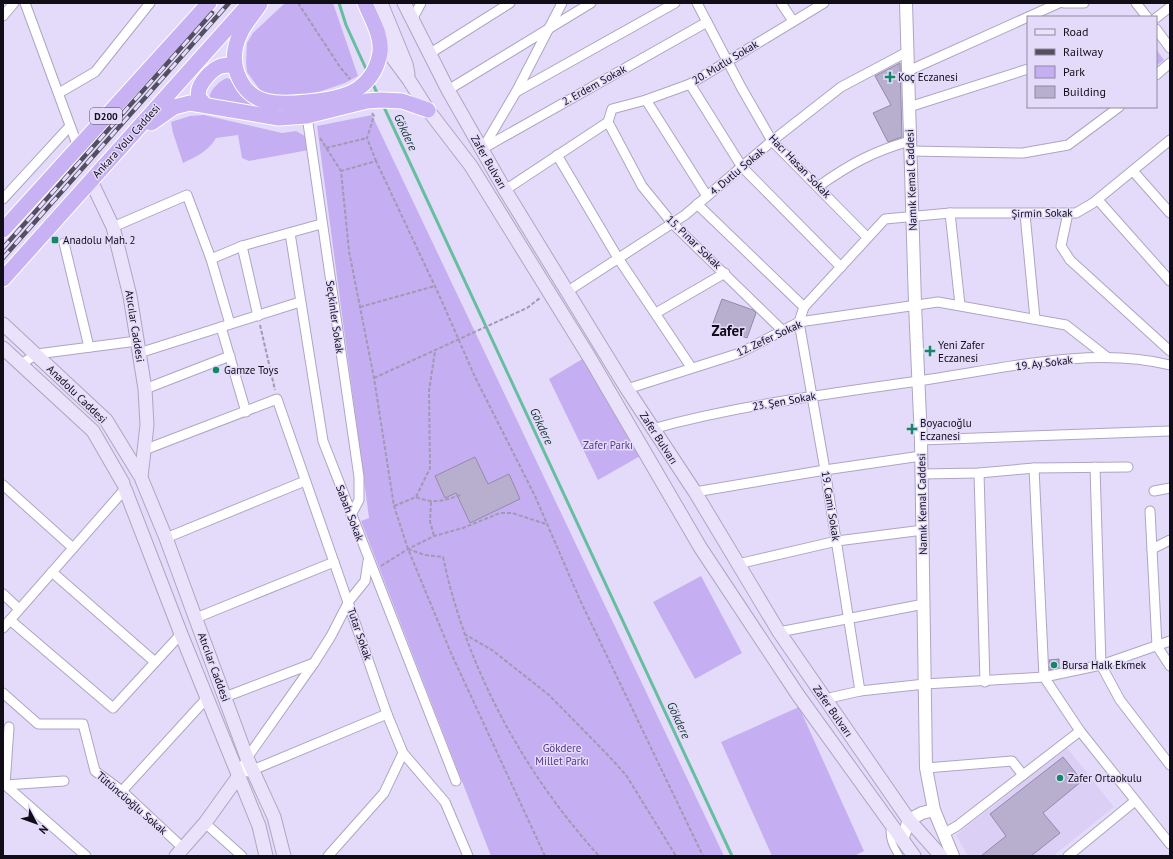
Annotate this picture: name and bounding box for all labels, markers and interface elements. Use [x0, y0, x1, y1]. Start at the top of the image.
legend [1027, 16, 1157, 108]
text: Road [1063, 24, 1088, 39]
street label: 20. Mutlu Sokak [689, 36, 761, 87]
text: Railway [1063, 44, 1103, 59]
street label: 2. Erdem Sokak [559, 61, 629, 108]
text: Park [1063, 64, 1085, 79]
place label: Koç Eczanesi [898, 70, 958, 84]
marker: Koç Eczanesi [885, 72, 895, 82]
text: Building [1063, 84, 1106, 99]
street label: Ankara Yolu Caddesi [89, 101, 163, 181]
road number: D200 [90, 108, 122, 124]
water label: Gökdere [391, 111, 421, 153]
street label: Namık Kemal Caddesi [902, 129, 920, 231]
street label: Hacı Hasan Sokak [766, 131, 834, 201]
street label: Zafer Bulvarı [468, 133, 510, 191]
street label: 4. Dutlu Sokak [707, 144, 768, 198]
street label: Şirmin Sokak [1011, 205, 1073, 221]
street label: 15. Pınar Sokak [663, 212, 725, 272]
place label: Anadolu Mah. 2 [63, 233, 135, 247]
marker: Anadolu Mah. 2 [50, 235, 60, 245]
street label: Seçkinler Sokak [323, 280, 347, 355]
street label: Atıcılar Caddesi [122, 289, 148, 363]
street label: 12. Zefer Sokak [734, 316, 805, 359]
district label: Zafer [712, 321, 745, 340]
place label: Yeni Zafer Eczanesi [938, 338, 985, 365]
marker: Yeni Zafer Eczanesi [925, 346, 935, 356]
street label: 19. Ay Sokak [1015, 352, 1074, 373]
street label: Anadolu Caddesi [44, 362, 110, 426]
place label: Gamze Toys [224, 363, 279, 377]
marker: Gamze Toys [211, 365, 221, 375]
street label: 23. Şen Sokak [751, 388, 818, 413]
water label: Gökdere [527, 405, 557, 447]
street label: Zafer Bulvarı [637, 409, 681, 467]
place label: Boyacıoğlu Eczanesi [920, 416, 972, 443]
marker: Boyacıoğlu Eczanesi [907, 424, 917, 434]
park label: Zafer Parkı [583, 438, 633, 452]
street label: Namık Kemal Caddesi [914, 453, 930, 555]
street label: 19. Cami Sokak [819, 470, 844, 543]
street label: Sabah Sokak [333, 483, 367, 544]
street label: Tutar Sokak [345, 606, 376, 663]
street label: Atıcılar Caddesi [195, 630, 233, 704]
place label: Bursa Halk Ekmek [1062, 658, 1147, 672]
marker: Bursa Halk Ekmek [1049, 660, 1059, 670]
street label: Zafer Bulvarı [810, 682, 856, 740]
water label: Gökdere [664, 699, 694, 741]
park label: Gökdere Millet Parkı [535, 741, 589, 768]
street label: Tütüncüoğlu Sokak [94, 768, 171, 838]
place label: Zafer Ortaokulu [1068, 771, 1142, 785]
marker: Zafer Ortaokulu [1055, 773, 1065, 783]
north arrow [16, 803, 56, 843]
text: N [36, 822, 51, 837]

